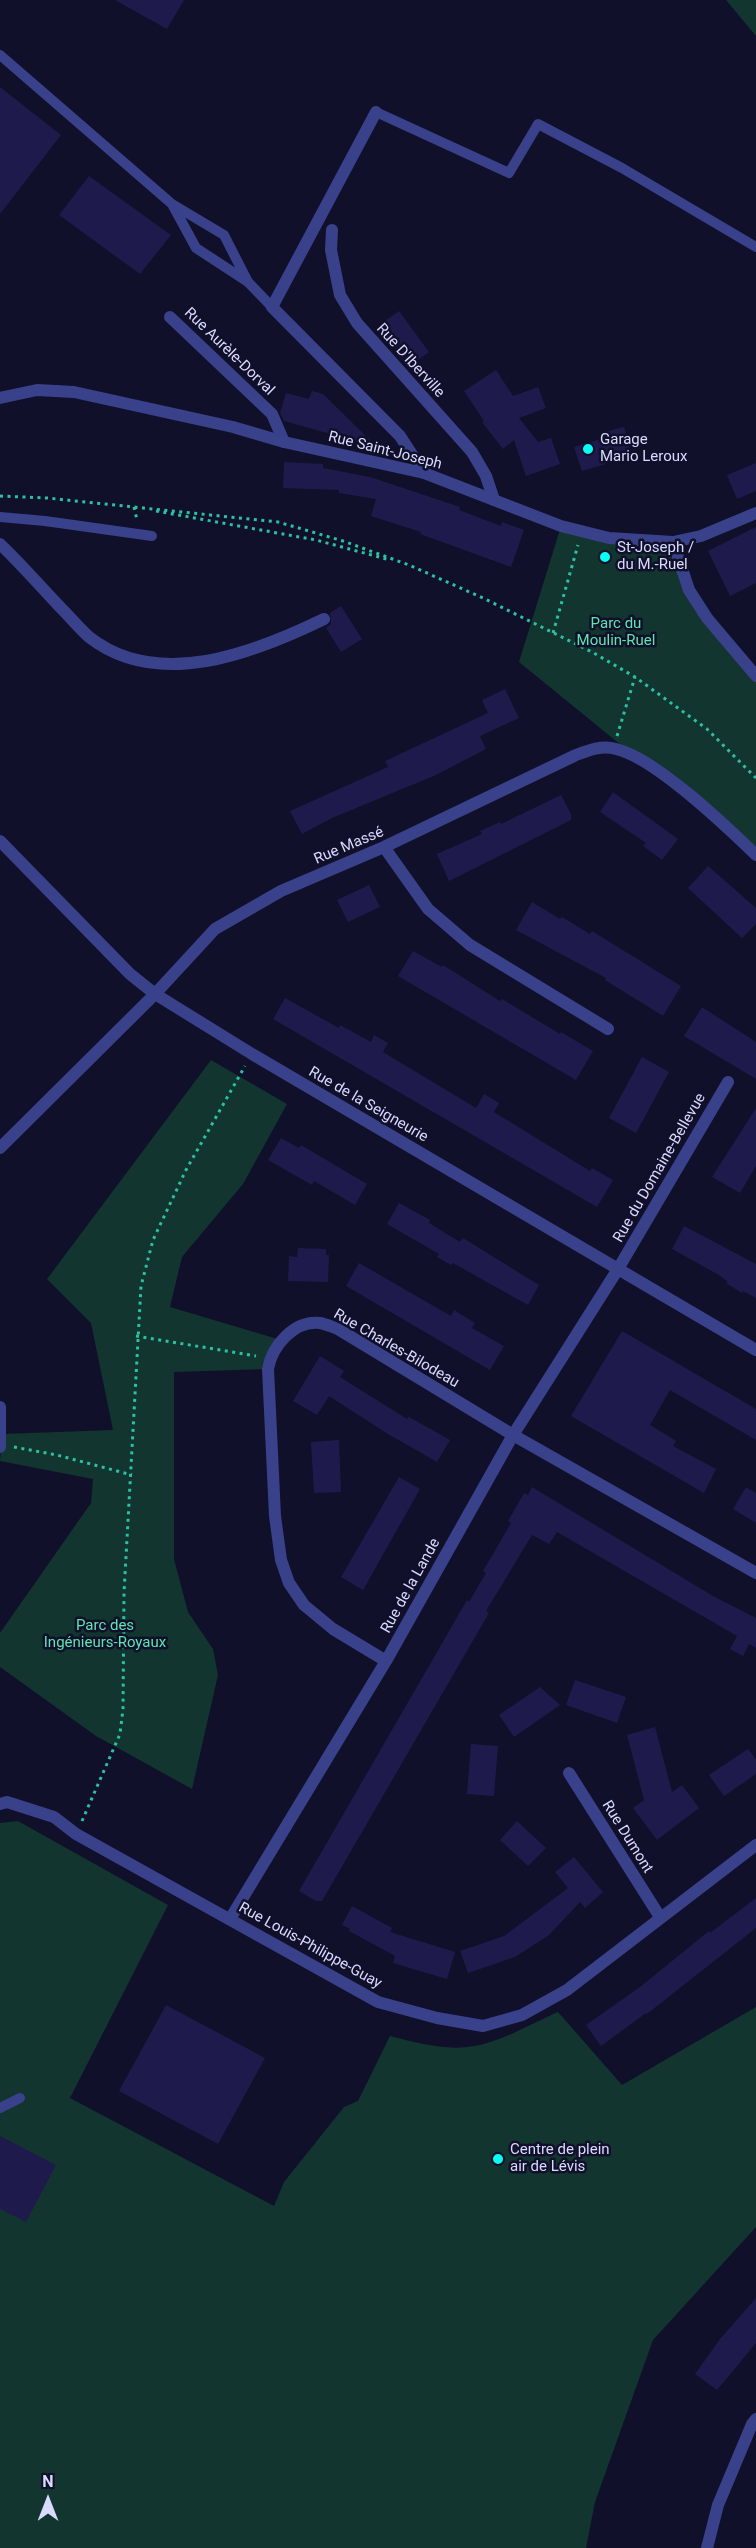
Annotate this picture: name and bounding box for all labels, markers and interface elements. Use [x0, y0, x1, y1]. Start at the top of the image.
street label: Rue Aurèle-Dorval [180, 304, 278, 400]
street label: Rue D'Iberville [372, 320, 448, 402]
street label: Rue Saint-Joseph [326, 428, 444, 474]
place label: Garage Mario Leroux [600, 431, 687, 466]
marker: Garage Mario Leroux [581, 442, 595, 456]
place label: St-Joseph / du M.-Ruel [617, 539, 694, 574]
marker: St-Joseph / du M.-Ruel [598, 550, 612, 564]
park label: Parc du Moulin-Ruel [577, 615, 655, 650]
street label: Rue Massé [311, 823, 387, 869]
street label: Rue de la Seigneurie [305, 1063, 431, 1147]
street label: Rue du Domaine-Bellevue [610, 1090, 710, 1246]
street label: Rue Charles-Bilodeau [330, 1306, 462, 1392]
street label: Rue de la Lande [377, 1535, 445, 1637]
park label: Parc des Ingénieurs-Royaux [44, 1617, 166, 1652]
street label: Rue Dumont [598, 1797, 656, 1877]
street label: Rue Louis-Philippe-Guay [235, 1899, 385, 1993]
place label: Centre de plein air de Lévis [510, 2141, 610, 2176]
marker: Centre de plein air de Lévis [491, 2152, 505, 2166]
north arrow [18, 2470, 78, 2530]
text: N [42, 2472, 54, 2491]

